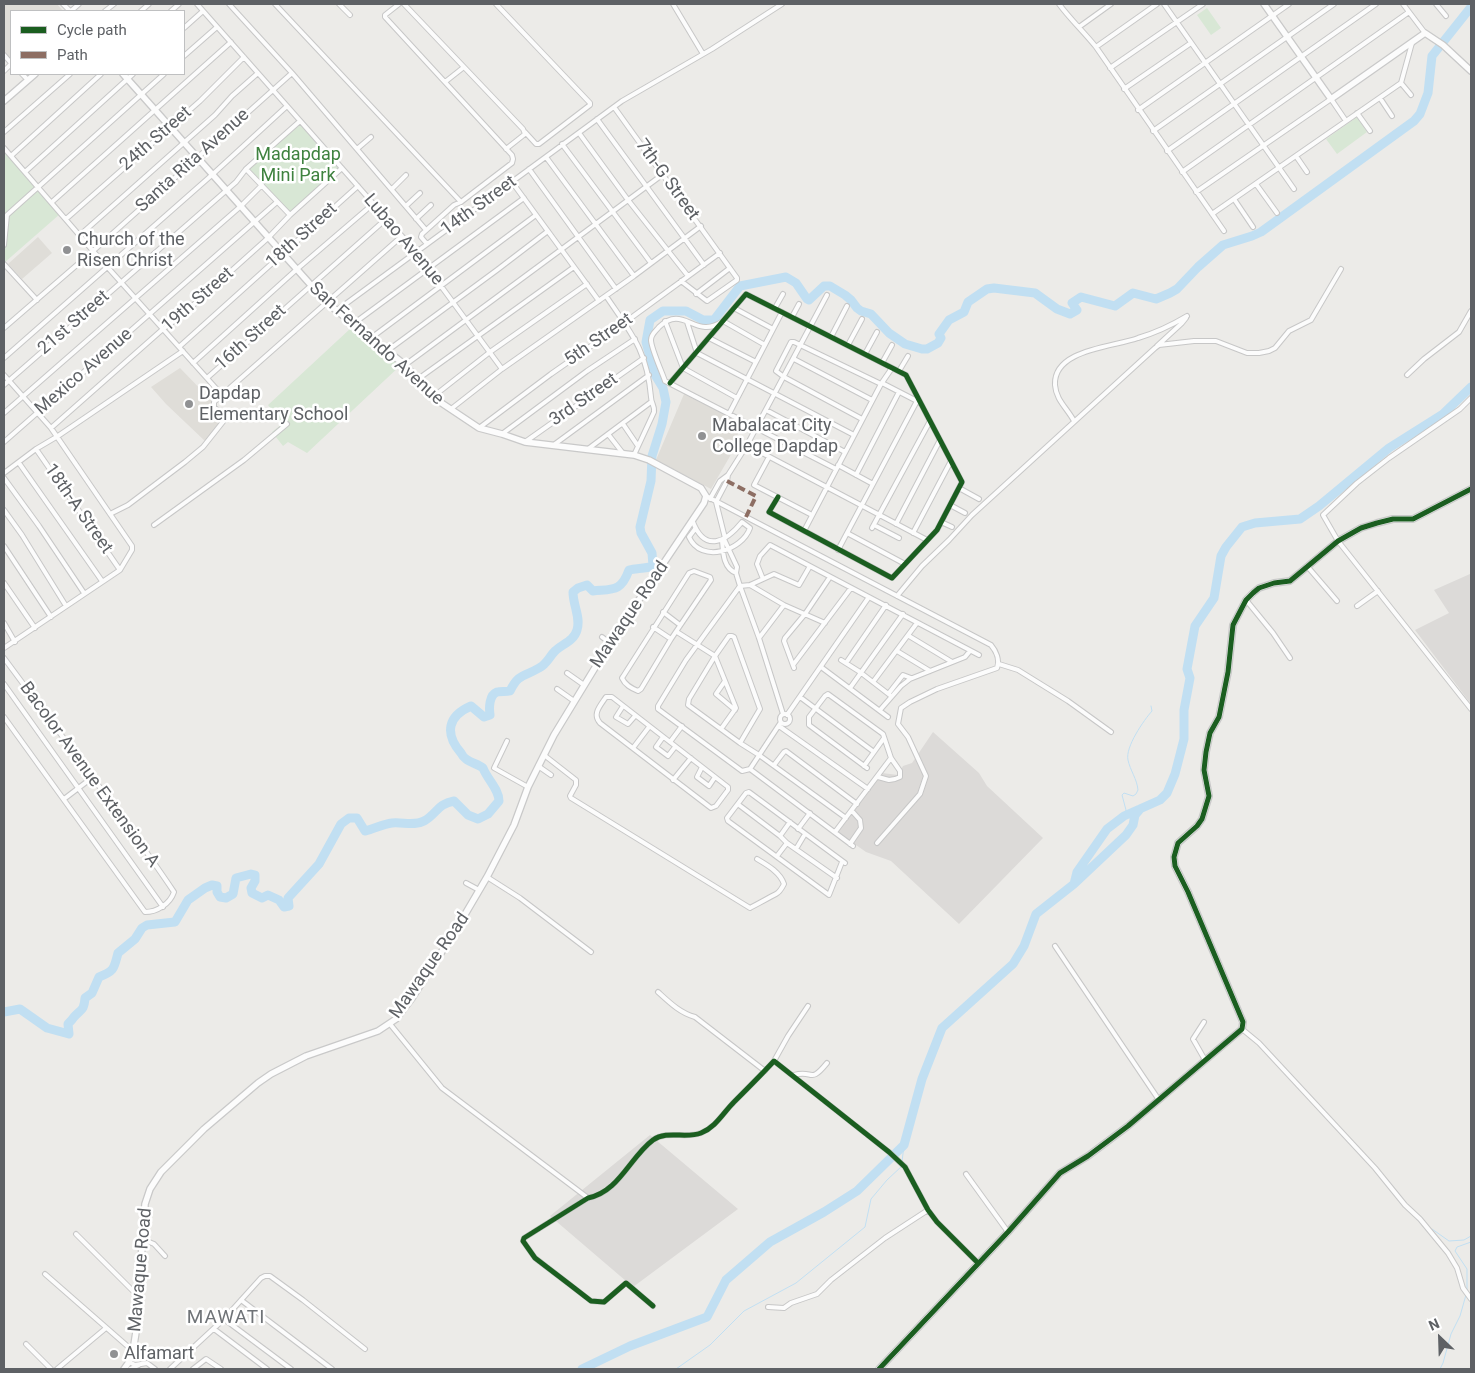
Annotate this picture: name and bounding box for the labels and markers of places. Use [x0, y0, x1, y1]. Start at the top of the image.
place label: Church of the Risen Christ [77, 229, 185, 272]
marker: Church of the Risen Christ [61, 244, 73, 256]
place label: Dapdap Elementary School [199, 383, 348, 426]
marker: Dapdap Elementary School [183, 398, 195, 410]
place label: Mabalacat City College Dapdap [712, 415, 838, 458]
marker: Mabalacat City College Dapdap [696, 430, 708, 442]
place label: Alfamart [124, 1343, 194, 1365]
marker: Alfamart [108, 1348, 120, 1360]

